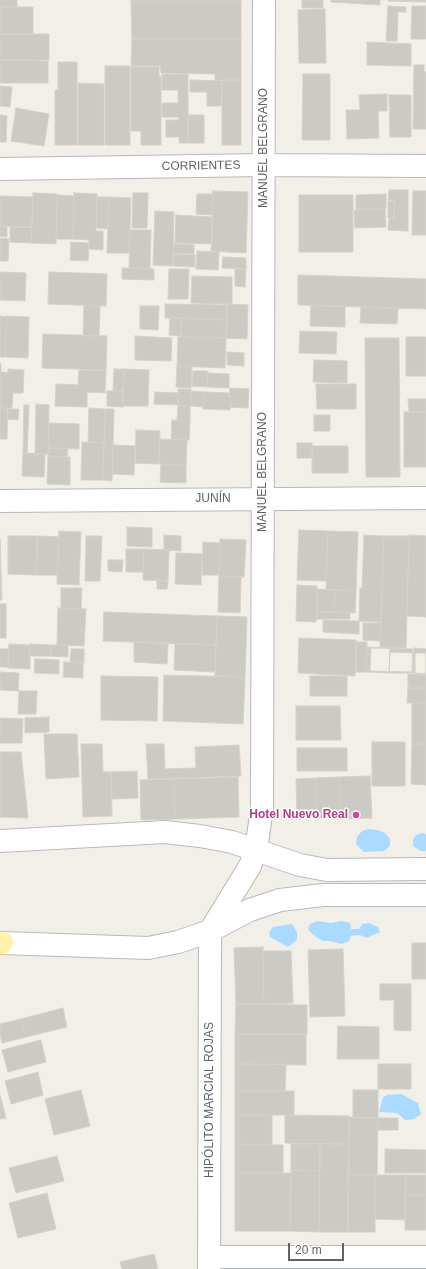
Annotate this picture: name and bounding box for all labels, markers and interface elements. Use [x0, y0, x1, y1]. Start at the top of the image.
street label: MANUEL BELGRANO [257, 88, 271, 208]
street label: CORRIENTES [162, 158, 240, 174]
street label: MANUEL BELGRANO [256, 412, 270, 532]
street label: JUNÍN [195, 492, 231, 506]
place label: Hotel Nuevo Real [249, 808, 348, 822]
marker: Hotel Nuevo Real [351, 810, 361, 820]
street label: HIPÓLITO MARCIAL ROJAS [203, 1022, 217, 1178]
scale bar [290, 1235, 346, 1261]
text: 20 m [295, 1243, 322, 1257]

